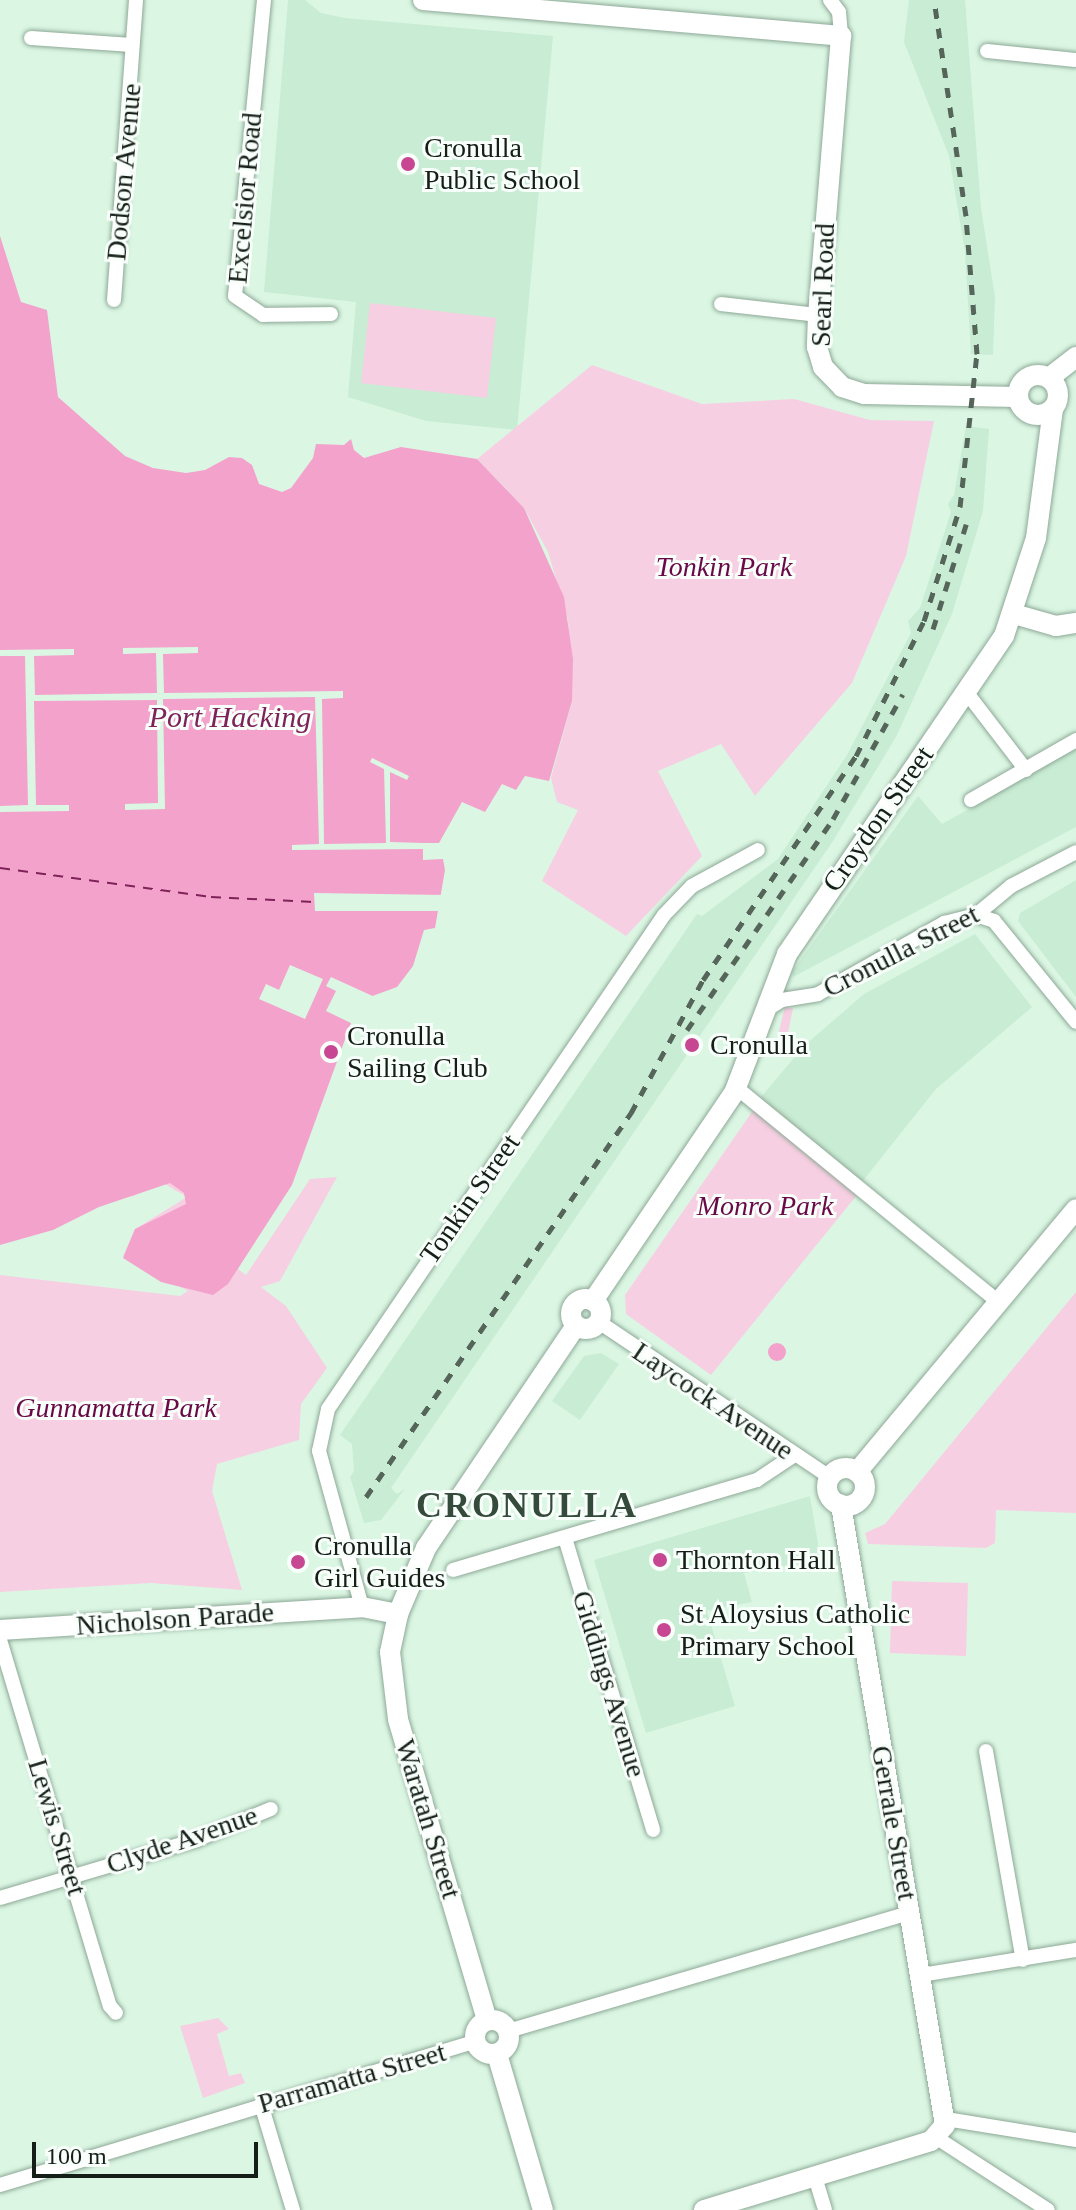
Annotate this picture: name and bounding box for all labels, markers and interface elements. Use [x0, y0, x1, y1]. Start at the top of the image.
street label: Dodson Avenue [99, 81, 149, 263]
street label: Excelsior Road [221, 111, 269, 285]
place label: Cronulla Public School [424, 131, 580, 197]
marker: Cronulla Public School [399, 155, 417, 173]
street label: Searl Road [804, 223, 842, 347]
park label: Tonkin Park [656, 550, 792, 584]
water label: Port Hacking [149, 699, 311, 735]
street label: Croydon Street [815, 740, 941, 898]
street label: Cronulla Street [818, 897, 984, 1005]
place label: Cronulla Sailing Club [347, 1019, 488, 1085]
place label: Cronulla [710, 1028, 808, 1062]
marker: Cronulla [681, 1034, 703, 1056]
marker: Cronulla Sailing Club [322, 1043, 340, 1061]
street label: Tonkin Street [413, 1127, 527, 1271]
park label: Monro Park [697, 1189, 833, 1223]
street label: Laycock Avenue [626, 1334, 800, 1468]
park label: Gunnamatta Park [15, 1391, 217, 1425]
district label: CRONULLA [416, 1484, 638, 1528]
place label: Cronulla Girl Guides [314, 1529, 445, 1595]
place label: Thornton Hall [676, 1543, 835, 1577]
marker: Thornton Hall [651, 1551, 669, 1569]
marker: Cronulla Girl Guides [289, 1553, 307, 1571]
street label: Giddings Avenue [564, 1586, 654, 1782]
street label: Nicholson Parade [75, 1595, 275, 1643]
place label: St Aloysius Catholic Primary School [680, 1597, 912, 1663]
marker: St Aloysius Catholic Primary School [655, 1621, 673, 1639]
street label: Waratah Street [388, 1735, 468, 1903]
street label: Gerrale Street [864, 1743, 924, 1903]
street label: Lewis Street [20, 1755, 94, 1899]
street label: Clyde Avenue [101, 1798, 263, 1882]
street label: Parramatta Street [254, 2035, 450, 2121]
scale bar [36, 2126, 262, 2176]
text: 100 m [46, 2143, 107, 2169]

